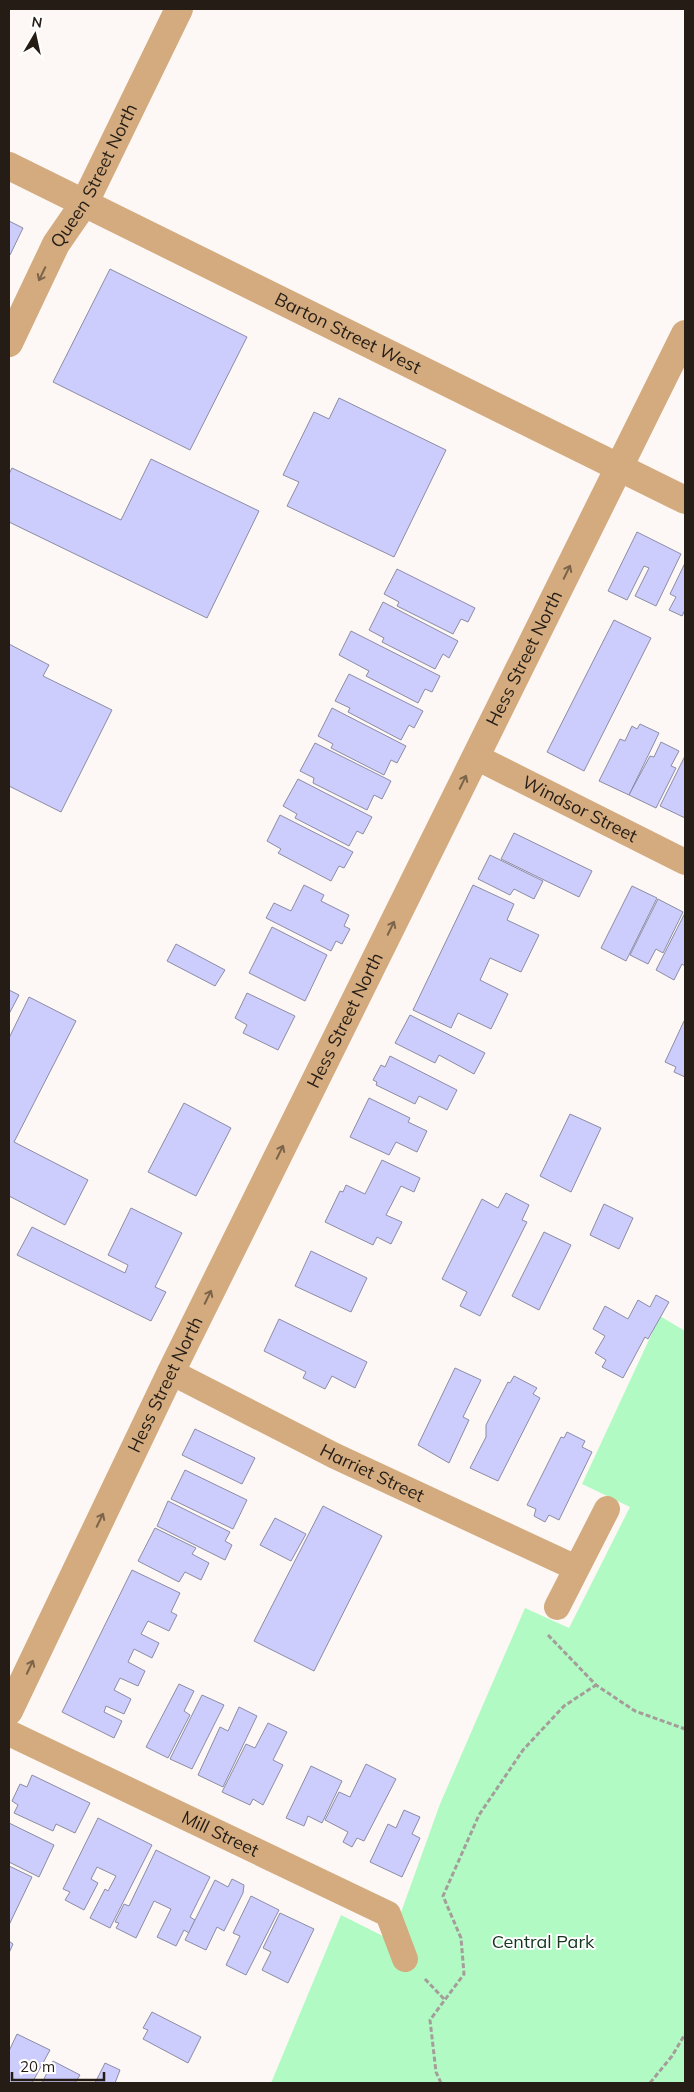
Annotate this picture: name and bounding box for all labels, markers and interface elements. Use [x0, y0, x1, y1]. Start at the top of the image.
north arrow [10, 10, 60, 60]
text: N [30, 12, 44, 32]
street label: Queen Street North [45, 100, 142, 252]
one-way arrow [37, 266, 46, 281]
street label: Barton Street West [271, 287, 425, 379]
one-way arrow [563, 565, 572, 580]
street label: Hess Street North [481, 587, 567, 730]
street label: Windsor Street [518, 770, 641, 847]
one-way arrow [459, 775, 468, 790]
one-way arrow [387, 921, 396, 936]
street label: Hess Street North [301, 949, 388, 1092]
one-way arrow [276, 1145, 285, 1160]
one-way arrow [203, 1290, 213, 1305]
street label: Hess Street North [122, 1313, 208, 1456]
street label: Harriet Street [316, 1438, 428, 1507]
one-way arrow [95, 1513, 105, 1528]
one-way arrow [25, 1660, 35, 1675]
street label: Mill Street [178, 1805, 263, 1862]
park label: Central Park [492, 1930, 595, 1953]
scale bar [12, 2050, 105, 2082]
text: 20 m [20, 2057, 55, 2076]

